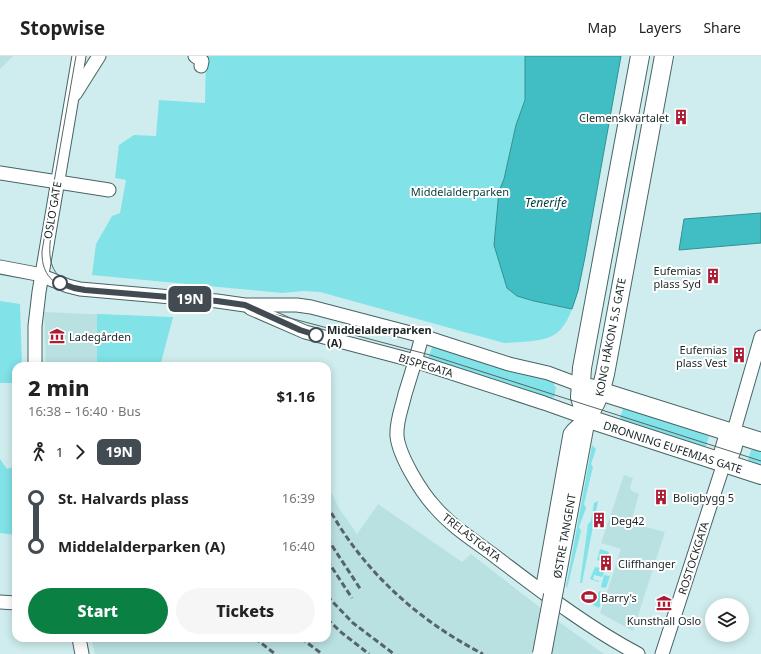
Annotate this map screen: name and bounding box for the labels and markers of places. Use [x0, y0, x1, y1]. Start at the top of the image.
building icon: Clemenskvartalet [672, 108, 690, 126]
place label: Clemenskvartalet [579, 110, 669, 125]
place label: Eufemias plass Syd [653, 263, 701, 291]
building icon: Eufemias plass Syd [704, 267, 722, 285]
unlabelled marker [52, 275, 68, 291]
place label: Middelalderparken (A) [327, 322, 432, 350]
museum icon: Ladegården [48, 327, 66, 345]
marker: Middelalderparken (A) [308, 327, 324, 343]
place label: Ladegården [69, 329, 131, 344]
place label: Eufemias plass Vest [676, 342, 727, 370]
building icon: Eufemias plass Vest [730, 346, 748, 364]
building icon: Boligbygg 5 [652, 488, 670, 506]
place label: Boligbygg 5 [673, 490, 734, 505]
building icon: Deg42 [590, 511, 608, 529]
place label: Deg42 [611, 513, 645, 528]
building icon: Cliffhanger [597, 554, 615, 572]
place label: Cliffhanger [618, 556, 676, 571]
sports icon: Barry's [580, 588, 598, 606]
place label: Barry's [601, 590, 637, 605]
museum icon: Kunsthall Oslo [655, 594, 673, 612]
place label: Kunsthall Oslo [627, 613, 702, 628]

